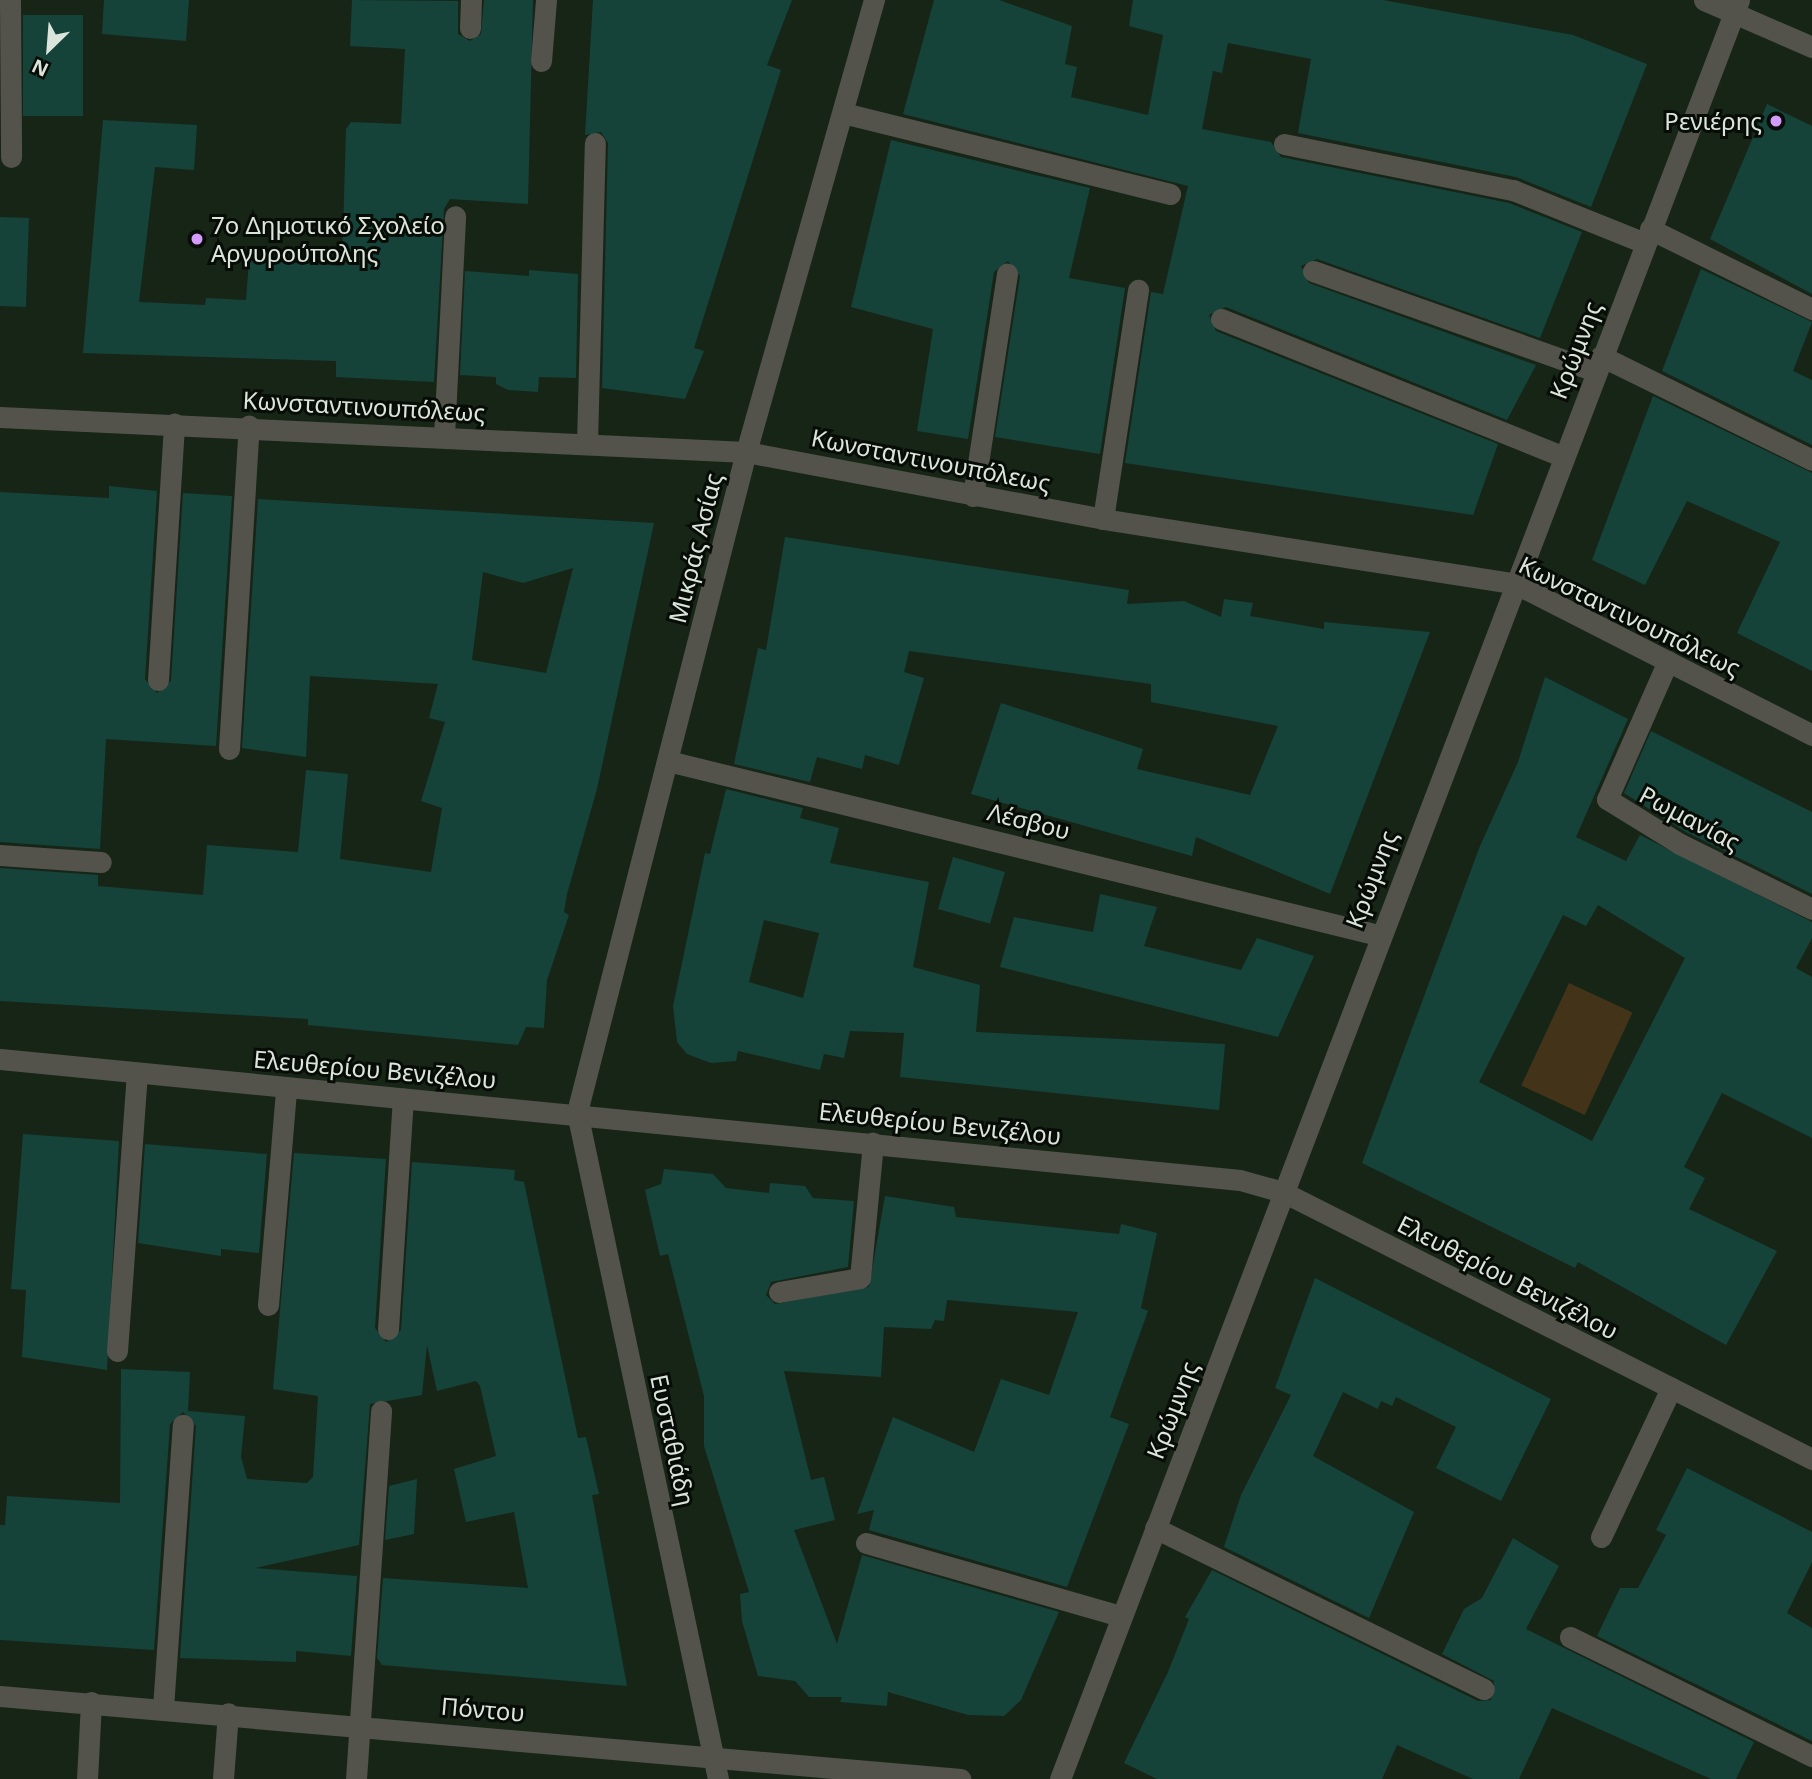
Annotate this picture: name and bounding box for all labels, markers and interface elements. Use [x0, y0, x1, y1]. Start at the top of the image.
north arrow [14, 14, 84, 84]
text: N [28, 53, 53, 83]
place label: Ρενιέρης [1664, 107, 1762, 135]
marker: Ρενιέρης [1768, 113, 1784, 129]
place label: 7ο Δημοτικό Σχολείο Αργυρούπολης [211, 211, 445, 267]
marker: 7ο Δημοτικό Σχολείο Αργυρούπολης [189, 231, 205, 247]
street label: Κρώμνης [1543, 297, 1607, 403]
street label: Κωνσταντινουπόλεως [242, 385, 486, 427]
street label: Κωνσταντινουπόλεως [809, 423, 1053, 497]
street label: Μικράς Ασίας [662, 470, 728, 626]
street label: Κωνσταντινουπόλεως [1515, 550, 1745, 682]
street label: Ρωμανίας [1635, 780, 1745, 856]
street label: Λέσβου [985, 797, 1073, 845]
street label: Κρώμνης [1339, 826, 1403, 932]
street label: Ελευθερίου Βενιζέλου [252, 1044, 498, 1094]
street label: Ελευθερίου Βενιζέλου [817, 1096, 1063, 1150]
street label: Ελευθερίου Βενιζέλου [1393, 1209, 1623, 1345]
street label: Κρώμνης [1140, 1357, 1204, 1463]
street label: Ευσταθιάδη [645, 1372, 701, 1508]
street label: Πόντου [440, 1691, 526, 1727]

